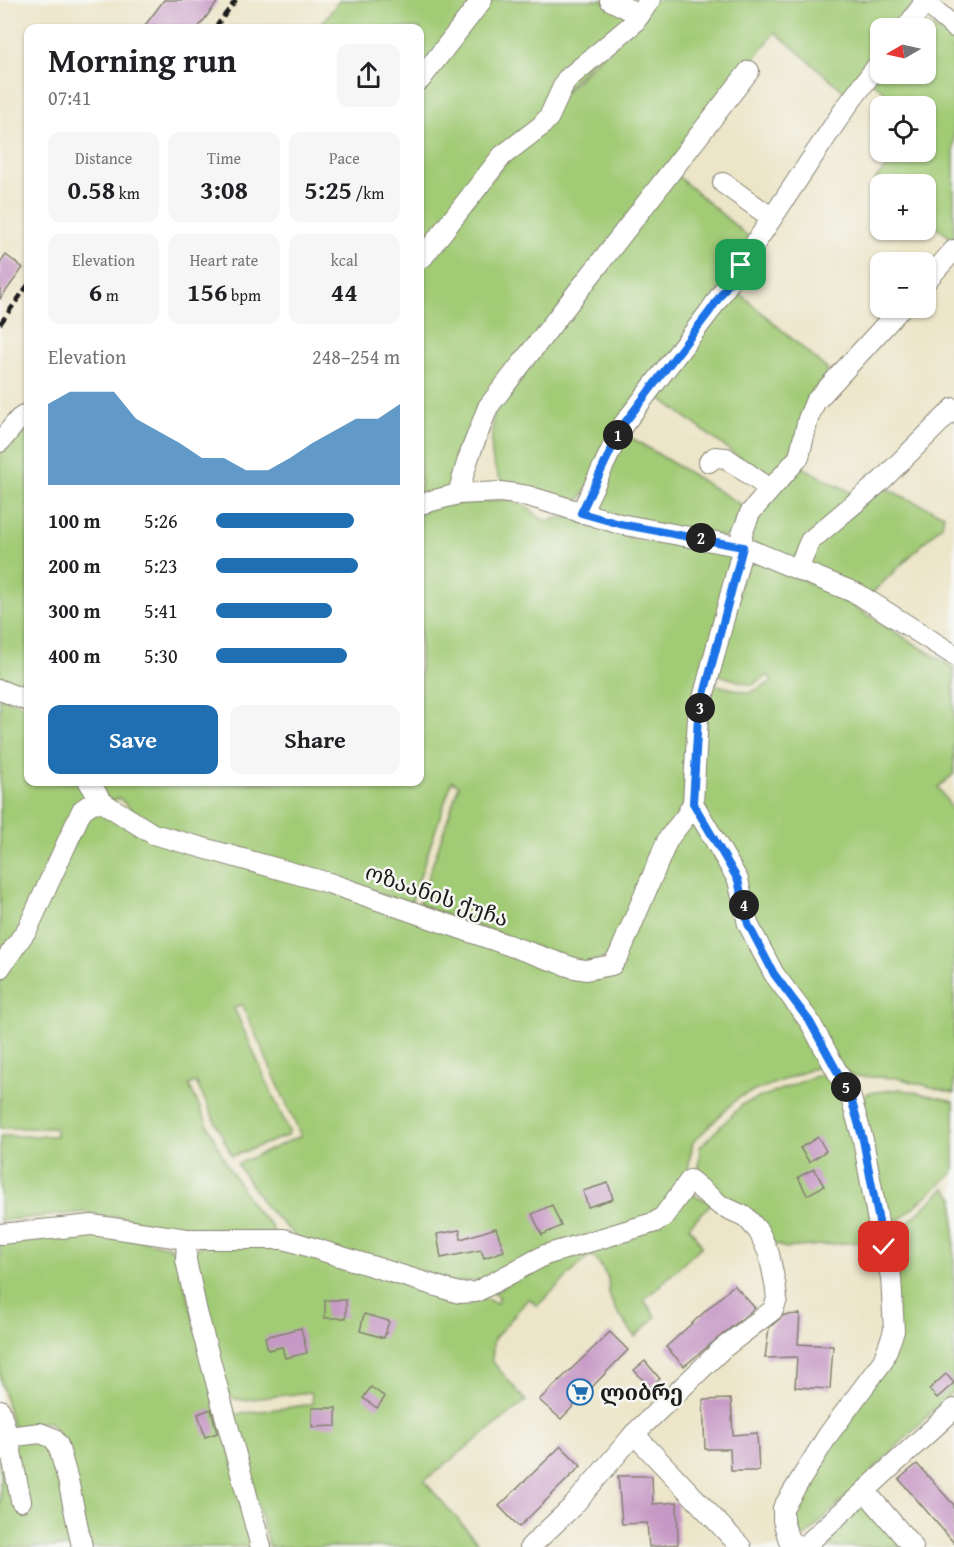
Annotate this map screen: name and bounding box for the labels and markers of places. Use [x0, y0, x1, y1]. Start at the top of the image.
pin [715, 239, 766, 290]
pin: 1 [603, 420, 633, 450]
pin: 2 [686, 523, 716, 553]
pin: 3 [685, 693, 715, 723]
pin: 4 [729, 890, 759, 920]
pin: 5 [831, 1072, 861, 1102]
pin [858, 1221, 909, 1272]
place label: ლიბრე [600, 1376, 683, 1408]
supermarket icon: ლიბრე [565, 1377, 595, 1407]

